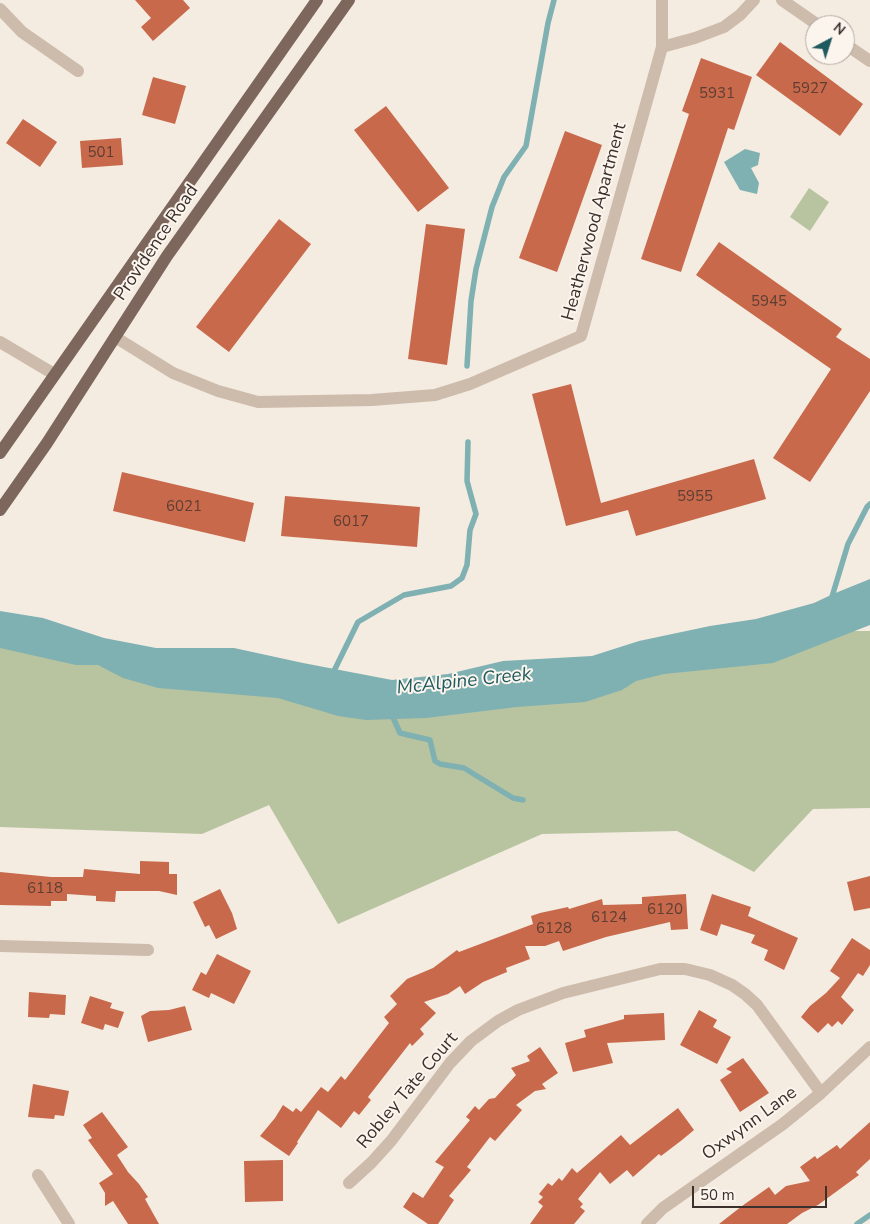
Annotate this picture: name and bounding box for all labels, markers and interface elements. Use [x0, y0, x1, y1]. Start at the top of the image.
north arrow [805, 15, 855, 65]
text: N [829, 18, 849, 40]
house number: 5927 [792, 80, 828, 98]
house number: 5931 [699, 85, 735, 103]
street label: Heatherwood Apartment [558, 121, 632, 323]
house number: 501 [88, 144, 114, 162]
street label: Providence Road [110, 181, 204, 305]
house number: 5945 [751, 293, 787, 311]
house number: 5955 [677, 488, 713, 506]
house number: 6021 [166, 498, 202, 516]
house number: 6017 [333, 513, 369, 531]
water label: McAlpine Creek [396, 664, 532, 700]
house number: 6118 [27, 880, 63, 898]
house number: 6120 [647, 901, 683, 919]
house number: 6124 [591, 909, 627, 927]
house number: 6128 [536, 920, 572, 938]
street label: Robley Tate Court [353, 1028, 463, 1154]
street label: Oxwynn Lane [698, 1082, 802, 1166]
scale bar [695, 1176, 830, 1208]
text: 50 m [700, 1185, 735, 1205]

